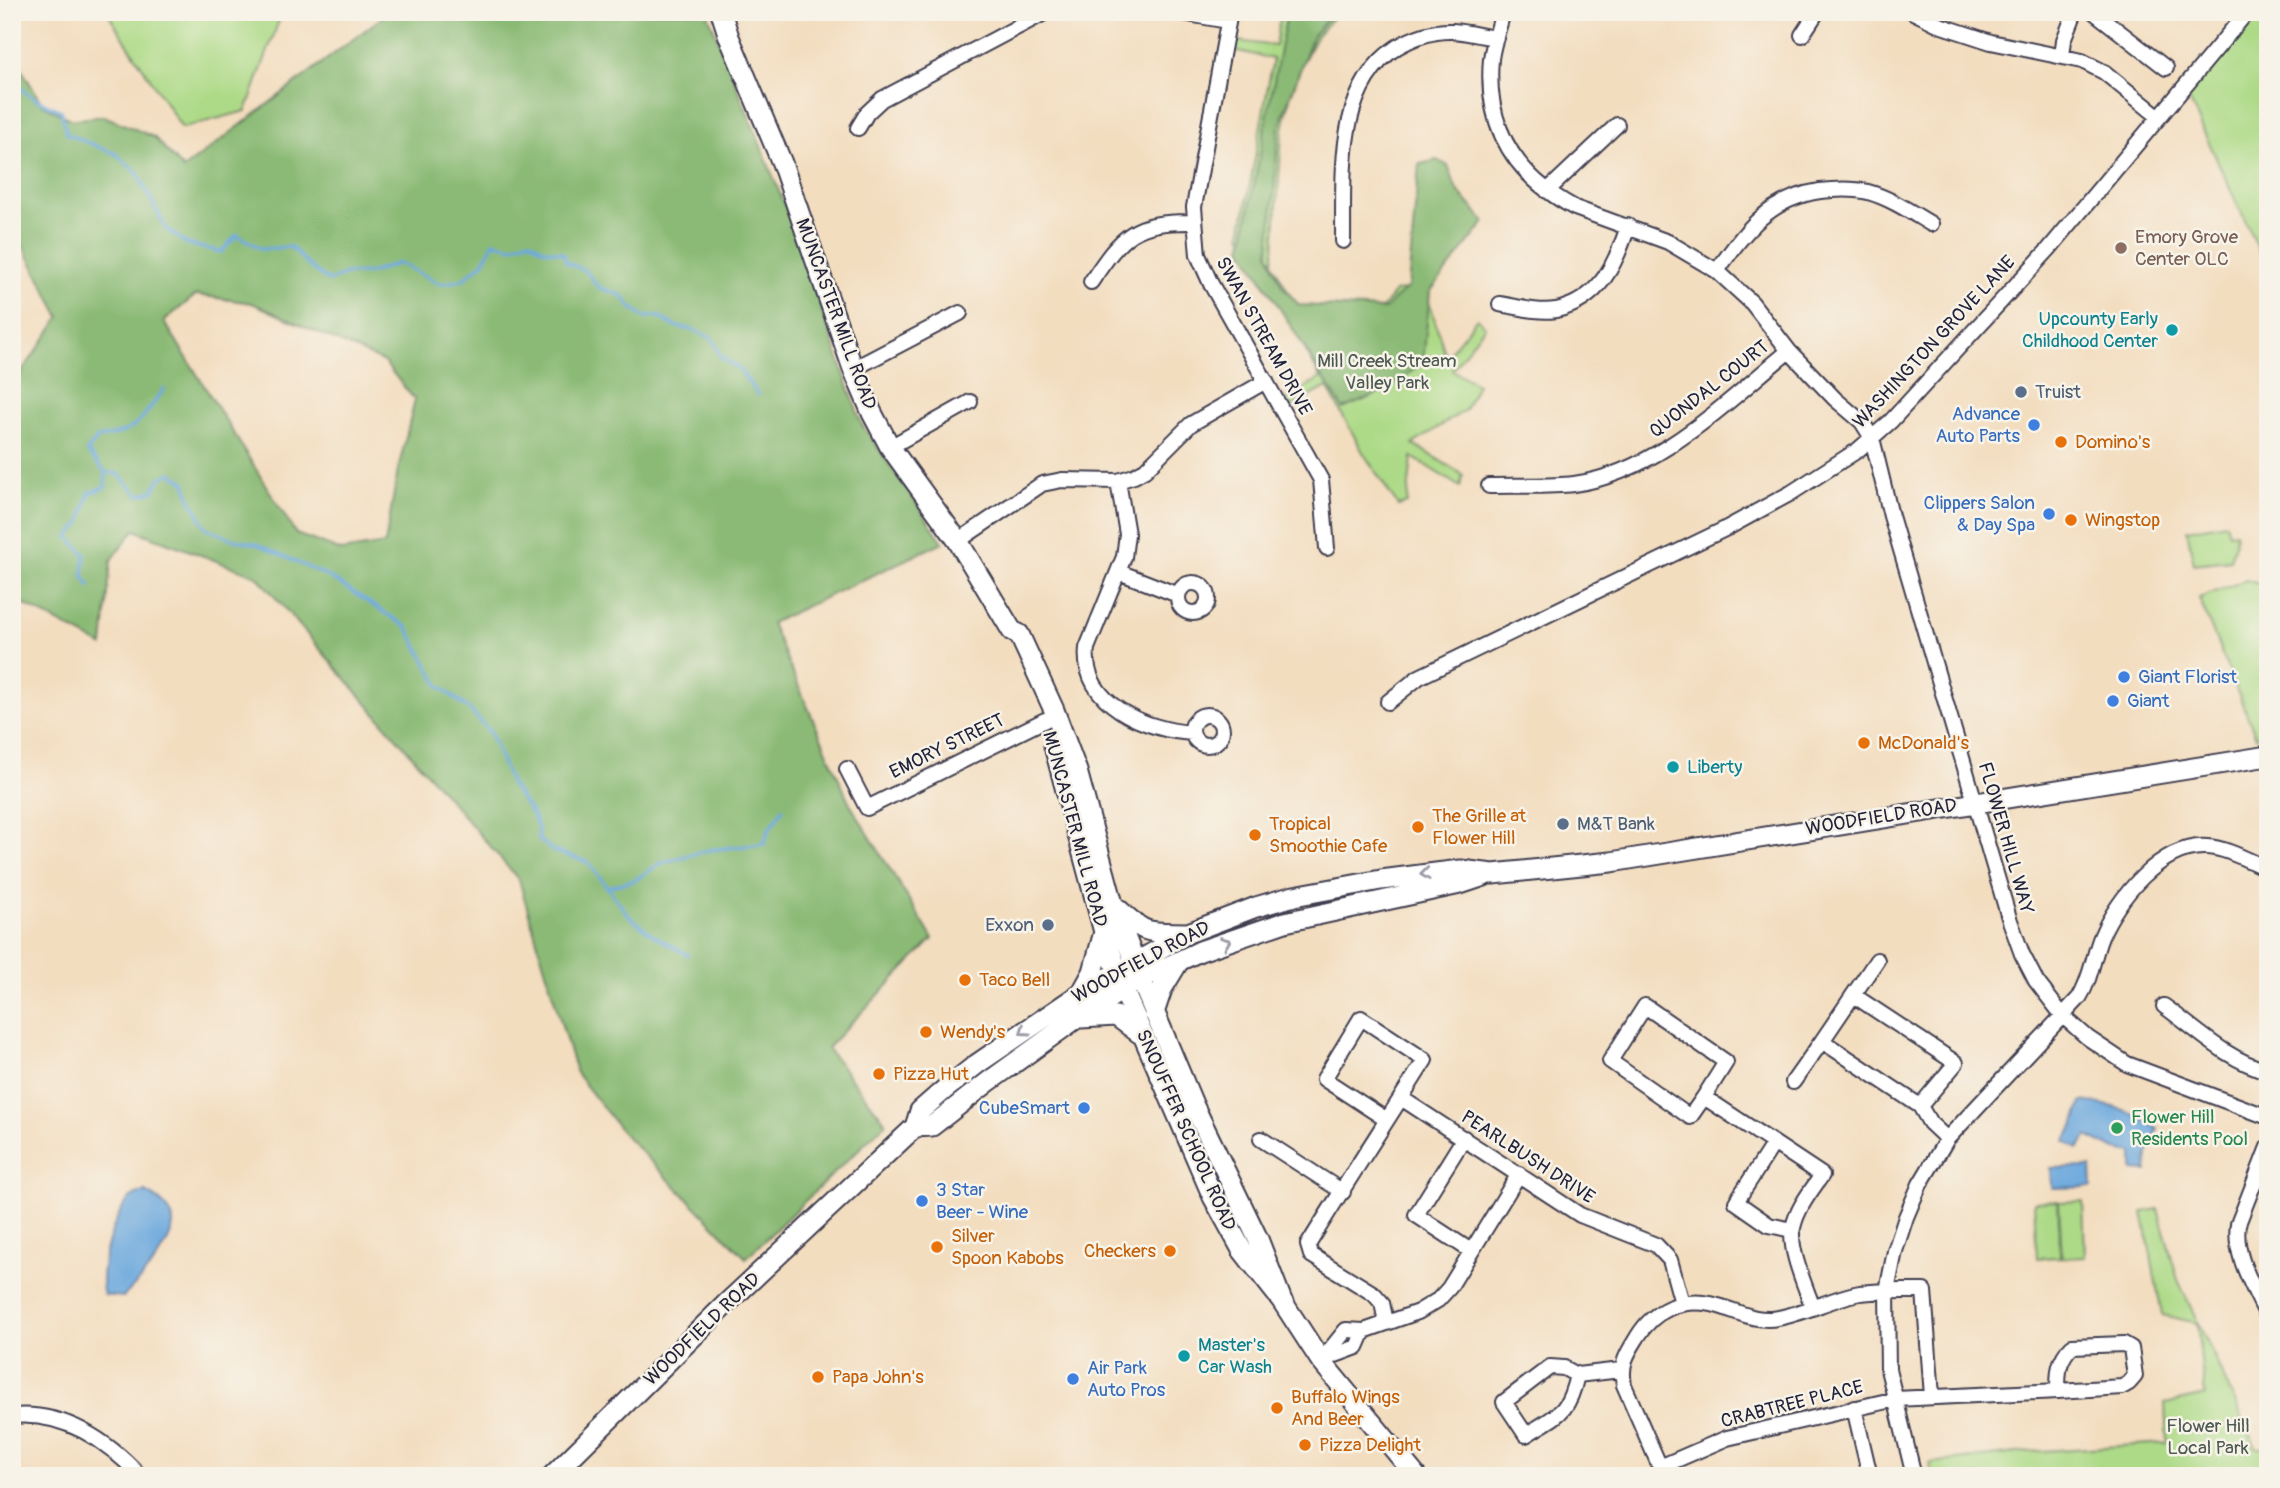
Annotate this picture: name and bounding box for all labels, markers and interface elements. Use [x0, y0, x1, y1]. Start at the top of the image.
street label: MUNCASTER MILL ROAD [790, 215, 882, 413]
place label: Emory Grove Center OLC [2135, 225, 2239, 271]
marker: Emory Grove Center OLC [2113, 240, 2129, 256]
street label: WASHINGTON GROVE LANE [1848, 250, 2021, 433]
street label: SWAN STREAM DRIVE [1210, 252, 1318, 420]
place label: Upcounty Early Childhood Center [2022, 307, 2158, 353]
marker: Upcounty Early Childhood Center [2164, 322, 2180, 338]
street label: QUONDAL COURT [1644, 335, 1774, 443]
park label: Mill Creek Stream Valley Park [1317, 349, 1457, 395]
place label: Truist [2035, 380, 2081, 404]
marker: Truist [2013, 384, 2029, 400]
place label: Advance Auto Parts [1935, 402, 2021, 448]
marker: Advance Auto Parts [2026, 417, 2042, 433]
place label: Domino's [2075, 430, 2151, 454]
marker: Domino's [2053, 434, 2069, 450]
place label: Clippers Salon & Day Spa [1923, 491, 2035, 537]
marker: Clippers Salon & Day Spa [2041, 506, 2057, 522]
place label: Wingstop [2085, 508, 2160, 532]
marker: Wingstop [2063, 512, 2079, 528]
place label: Giant Florist [2138, 665, 2237, 689]
marker: Giant Florist [2116, 669, 2132, 685]
place label: Giant [2127, 689, 2170, 713]
marker: Giant [2105, 693, 2121, 709]
street label: EMORY STREET [886, 708, 1008, 784]
street label: MUNCASTER MILL ROAD [1037, 728, 1113, 930]
place label: McDonald's [1878, 731, 1969, 755]
marker: McDonald's [1856, 735, 1872, 751]
place label: Liberty [1687, 755, 1742, 779]
marker: Liberty [1665, 759, 1681, 775]
street label: FLOWER HILL WAY [1973, 759, 2039, 917]
street label: WOODFIELD ROAD [1804, 793, 1959, 841]
place label: The Grille at Flower Hill [1432, 804, 1527, 850]
place label: Tropical Smoothie Cafe [1269, 812, 1388, 858]
place label: M&T Bank [1577, 812, 1655, 836]
marker: M&T Bank [1555, 816, 1571, 832]
marker: The Grille at Flower Hill [1410, 819, 1426, 835]
marker: Tropical Smoothie Cafe [1247, 827, 1263, 843]
one-way arrow [1419, 867, 1431, 882]
place label: Exxon [985, 913, 1034, 937]
street label: WOODFIELD ROAD [1068, 915, 1214, 1009]
marker: Exxon [1040, 917, 1056, 933]
one-way arrow [1219, 936, 1231, 950]
place label: Taco Bell [979, 968, 1050, 992]
marker: Taco Bell [957, 972, 973, 988]
place label: Wendy's [940, 1020, 1006, 1044]
one-way arrow [1019, 1023, 1032, 1035]
marker: Wendy's [918, 1024, 934, 1040]
street label: SNOUFFER SCHOOL ROAD [1131, 1026, 1241, 1234]
place label: Pizza Hut [893, 1062, 969, 1086]
marker: Pizza Hut [871, 1066, 887, 1082]
place label: CubeSmart [979, 1096, 1070, 1120]
marker: CubeSmart [1076, 1100, 1092, 1116]
street label: PEARLBUSH DRIVE [1457, 1105, 1599, 1209]
place label: Flower Hill Residents Pool [2131, 1105, 2248, 1151]
marker: Flower Hill Residents Pool [2109, 1120, 2125, 1136]
place label: 3 Star Beer - Wine [936, 1178, 1029, 1224]
marker: 3 Star Beer - Wine [914, 1193, 930, 1209]
place label: Silver Spoon Kabobs [951, 1224, 1064, 1270]
marker: Silver Spoon Kabobs [929, 1239, 945, 1255]
place label: Checkers [1084, 1239, 1156, 1263]
marker: Checkers [1162, 1243, 1178, 1259]
street label: WOODFIELD ROAD [639, 1267, 765, 1391]
place label: Master's Car Wash [1198, 1333, 1272, 1379]
marker: Master's Car Wash [1176, 1348, 1192, 1364]
place label: Air Park Auto Pros [1087, 1356, 1166, 1402]
place label: Papa John's [832, 1365, 924, 1389]
marker: Papa John's [810, 1369, 826, 1385]
marker: Air Park Auto Pros [1065, 1371, 1081, 1387]
street label: CRABTREE PLACE [1718, 1375, 1866, 1433]
place label: Buffalo Wings And Beer [1291, 1385, 1400, 1431]
marker: Buffalo Wings And Beer [1269, 1400, 1285, 1416]
park label: Flower Hill Local Park [2166, 1414, 2250, 1460]
place label: Pizza Delight [1319, 1433, 1421, 1457]
marker: Pizza Delight [1297, 1437, 1313, 1453]

